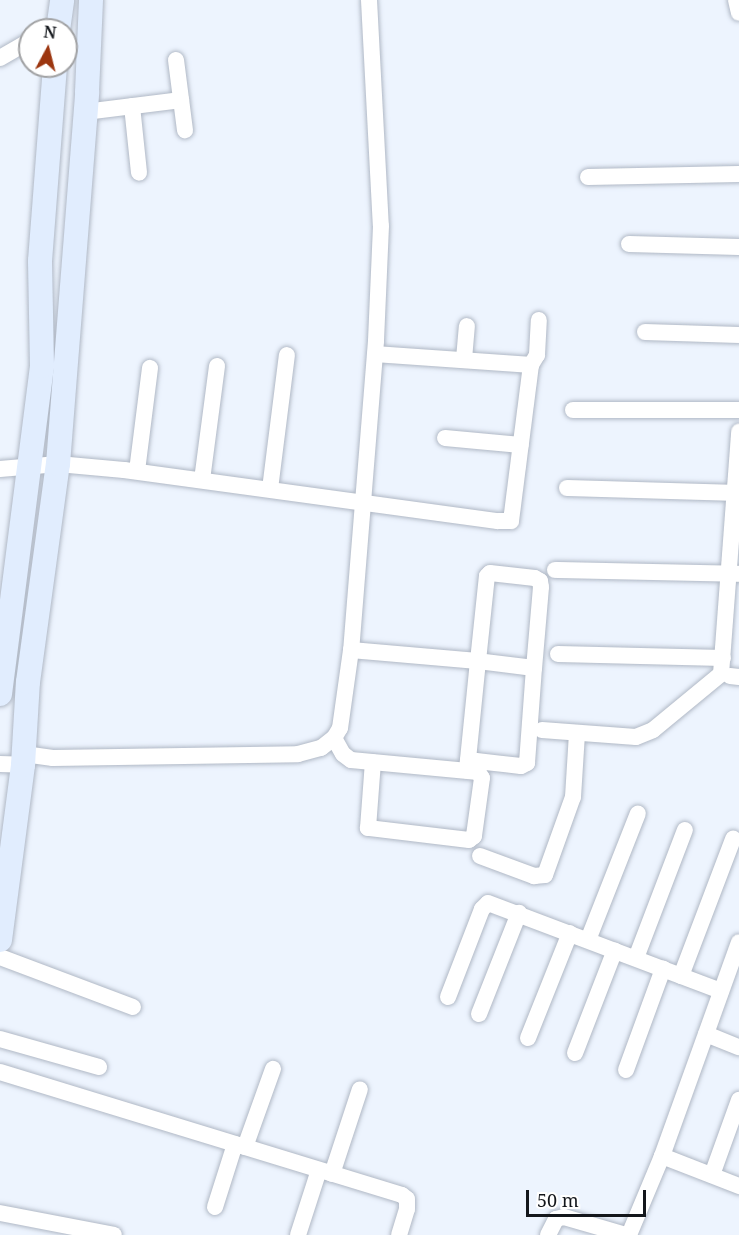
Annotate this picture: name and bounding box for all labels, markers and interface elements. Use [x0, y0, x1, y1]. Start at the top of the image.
north arrow [18, 18, 78, 78]
text: N [42, 20, 58, 44]
scale bar [529, 1178, 649, 1216]
text: 50 m [537, 1188, 579, 1212]

